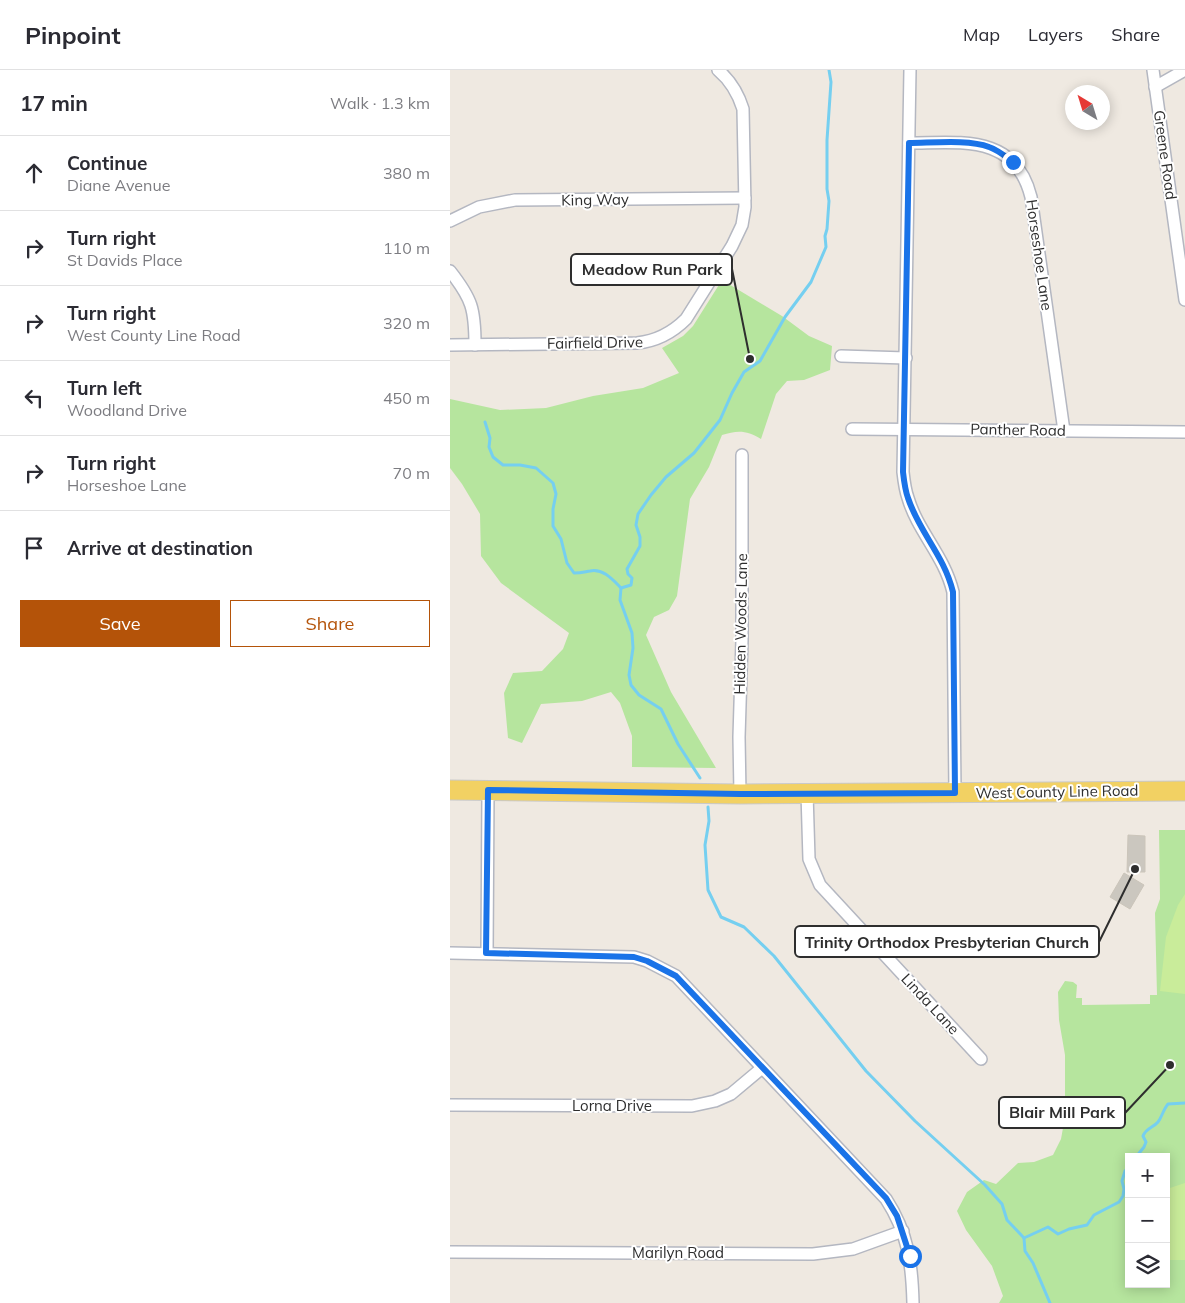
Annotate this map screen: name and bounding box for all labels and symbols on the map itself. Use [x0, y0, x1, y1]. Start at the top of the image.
north arrow [1065, 85, 1110, 130]
street label: Greene Road [1150, 109, 1181, 201]
route end [1002, 151, 1025, 174]
street label: King Way [561, 189, 629, 210]
street label: Horseshoe Lane [1022, 198, 1057, 312]
callout: Meadow Run Park [571, 254, 732, 285]
text: Meadow Run Park [582, 259, 723, 279]
street label: Fairfield Drive [547, 332, 643, 353]
street label: Panther Road [970, 419, 1066, 440]
street label: Hidden Woods Lane [730, 553, 751, 695]
street label: West County Line Road [975, 781, 1139, 802]
callout: Trinity Orthodox Presbyterian Church [795, 926, 1099, 957]
text: Trinity Orthodox Presbyterian Church [805, 932, 1089, 952]
street label: Linda Lane [897, 969, 963, 1038]
street label: Lorna Drive [572, 1096, 652, 1115]
callout: Blair Mill Park [999, 1097, 1125, 1128]
text: Blair Mill Park [1009, 1102, 1116, 1122]
street label: Marilyn Road [632, 1243, 724, 1262]
route start [899, 1245, 922, 1268]

